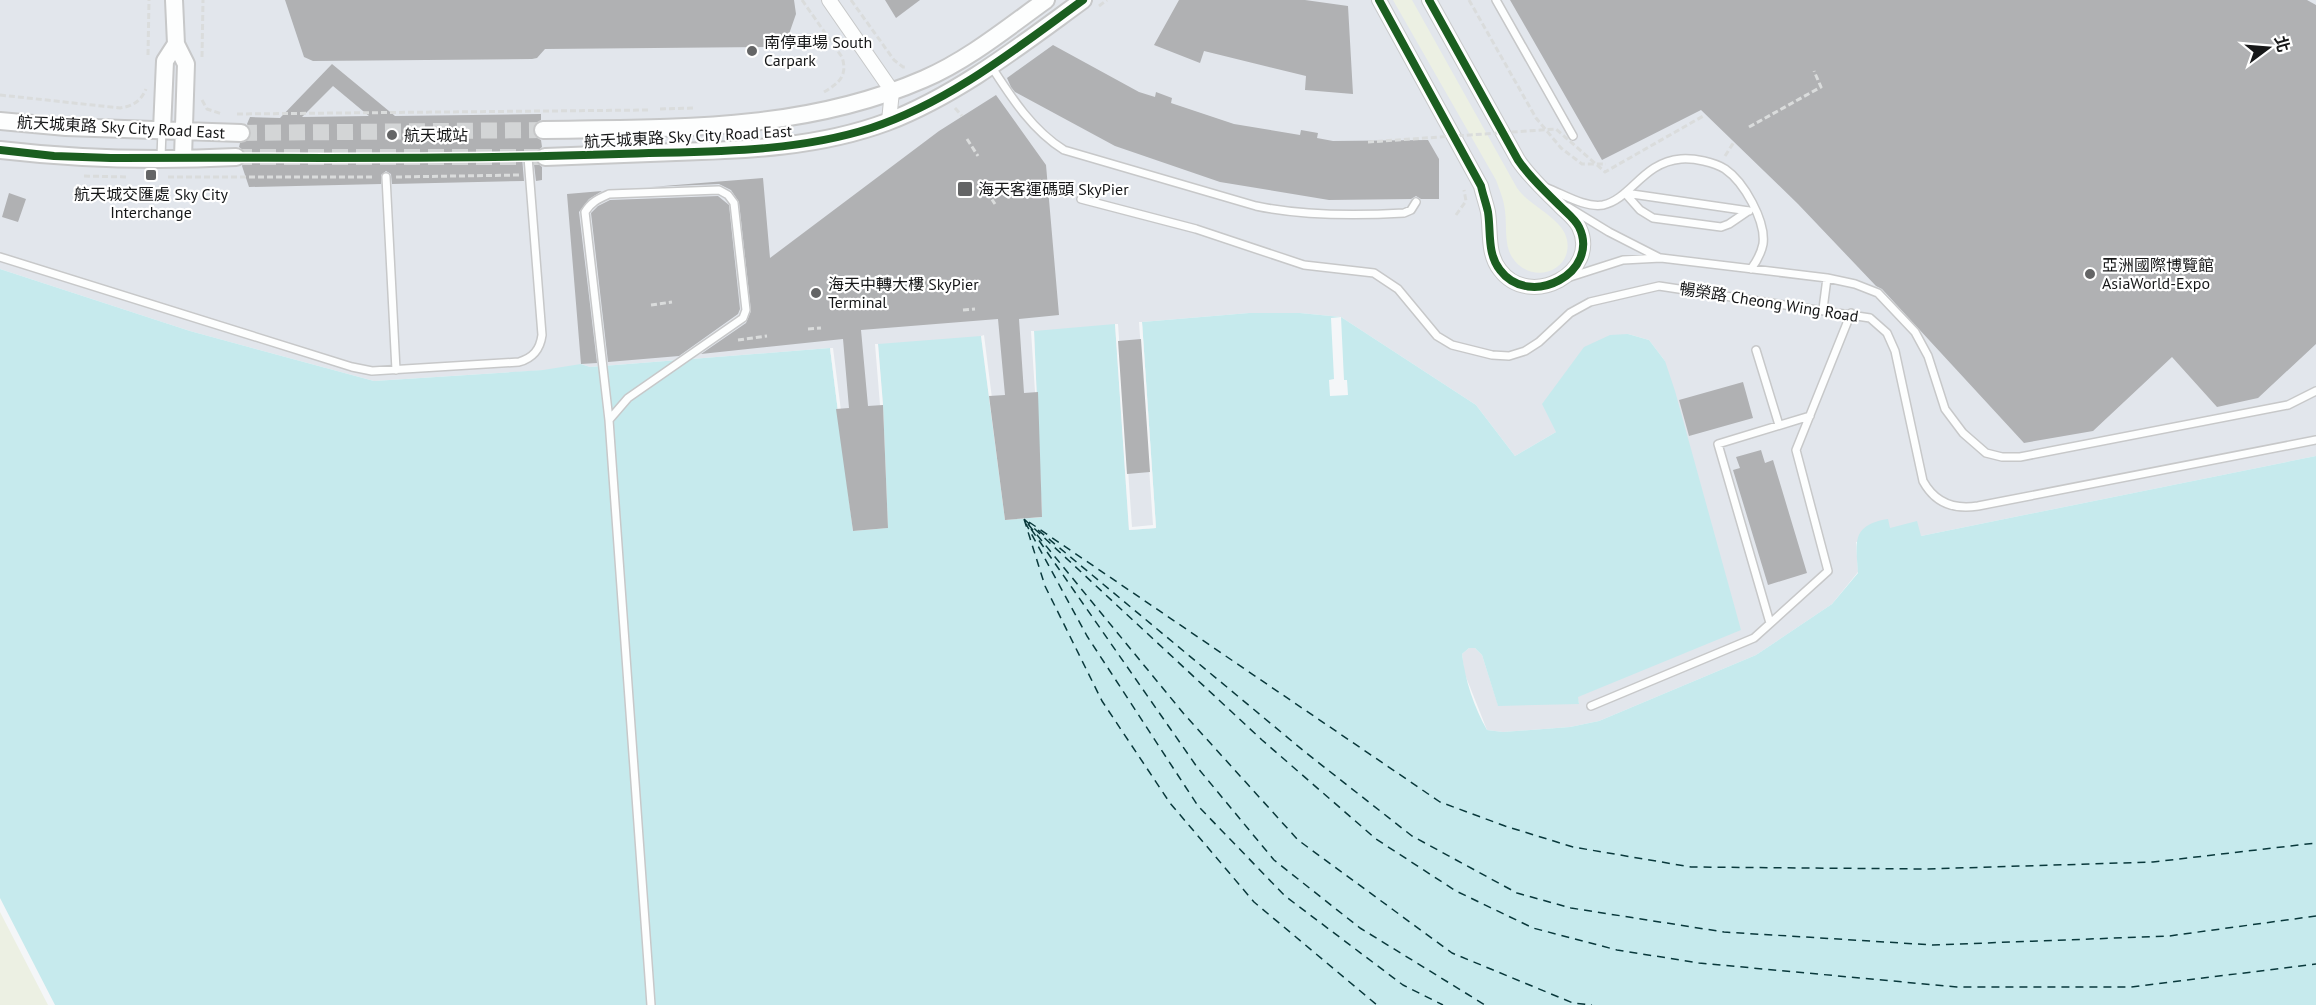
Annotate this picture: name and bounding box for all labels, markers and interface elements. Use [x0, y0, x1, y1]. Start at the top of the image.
north arrow [2238, 18, 2298, 78]
place label: 南停車場 South Carpark [764, 32, 872, 70]
text: 北 [2271, 33, 2294, 54]
marker: 南停車場 South Carpark [745, 44, 759, 58]
street label: 航天城東路 Sky City Road East [16, 112, 226, 142]
street label: 航天城東路 Sky City Road East [583, 121, 793, 151]
place label: 航天城站 [404, 125, 468, 145]
marker: 航天城站 [385, 128, 399, 142]
marker: 航天城交匯處 Sky City Interchange [144, 168, 158, 182]
place label: 海天客運碼頭 SkyPier [978, 179, 1129, 199]
marker: 海天客運碼頭 SkyPier [956, 180, 974, 198]
place label: 航天城交匯處 Sky City Interchange [74, 184, 228, 222]
place label: 亞洲國際博覽館 AsiaWorld-Expo [2102, 255, 2214, 293]
marker: 亞洲國際博覽館 AsiaWorld-Expo [2083, 267, 2097, 281]
place label: 海天中轉大樓 SkyPier Terminal [828, 274, 979, 312]
street label: 暢榮路 Cheong Wing Road [1678, 278, 1860, 326]
marker: 海天中轉大樓 SkyPier Terminal [809, 286, 823, 300]

